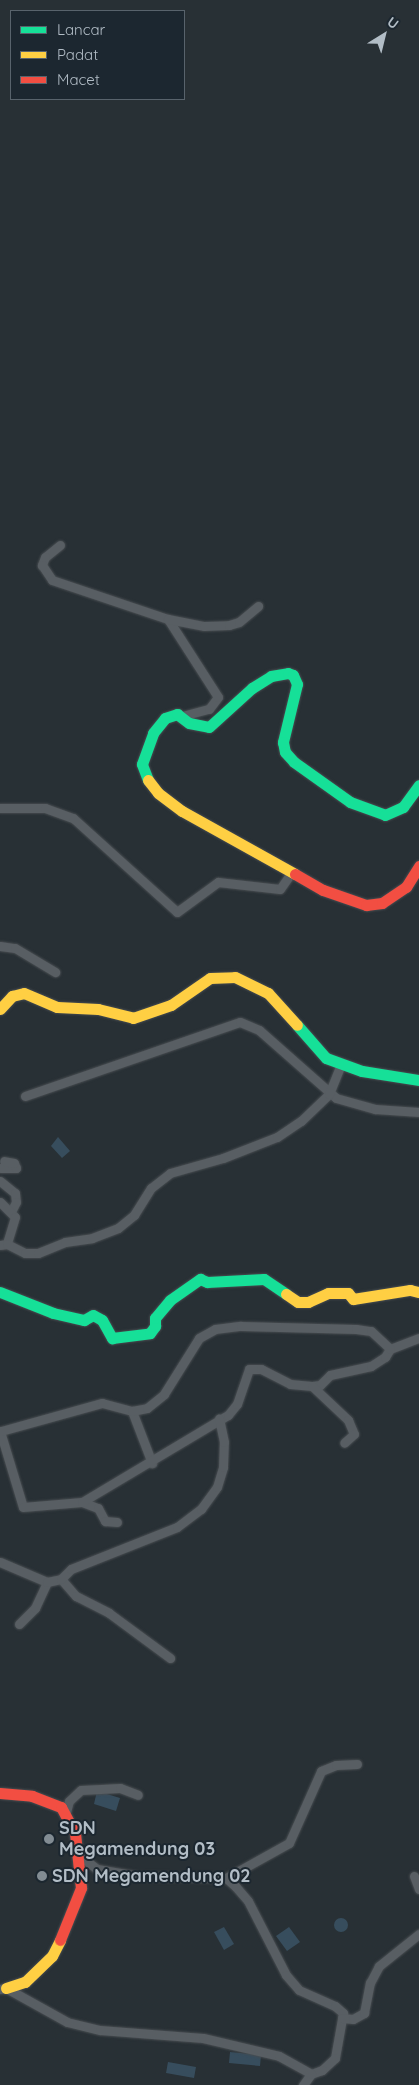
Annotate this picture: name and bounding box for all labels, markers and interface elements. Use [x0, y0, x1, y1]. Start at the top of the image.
legend [10, 10, 185, 100]
north arrow [359, 10, 409, 60]
text: U [384, 13, 402, 33]
text: Lancar [57, 20, 105, 39]
text: Padat [57, 45, 98, 64]
text: Macet [57, 70, 100, 89]
place label: SDN Megamendung 03 [59, 1818, 215, 1860]
marker: SDN Megamendung 03 [43, 1833, 55, 1845]
place label: SDN Megamendung 02 [52, 1865, 251, 1887]
marker: SDN Megamendung 02 [36, 1870, 48, 1882]

